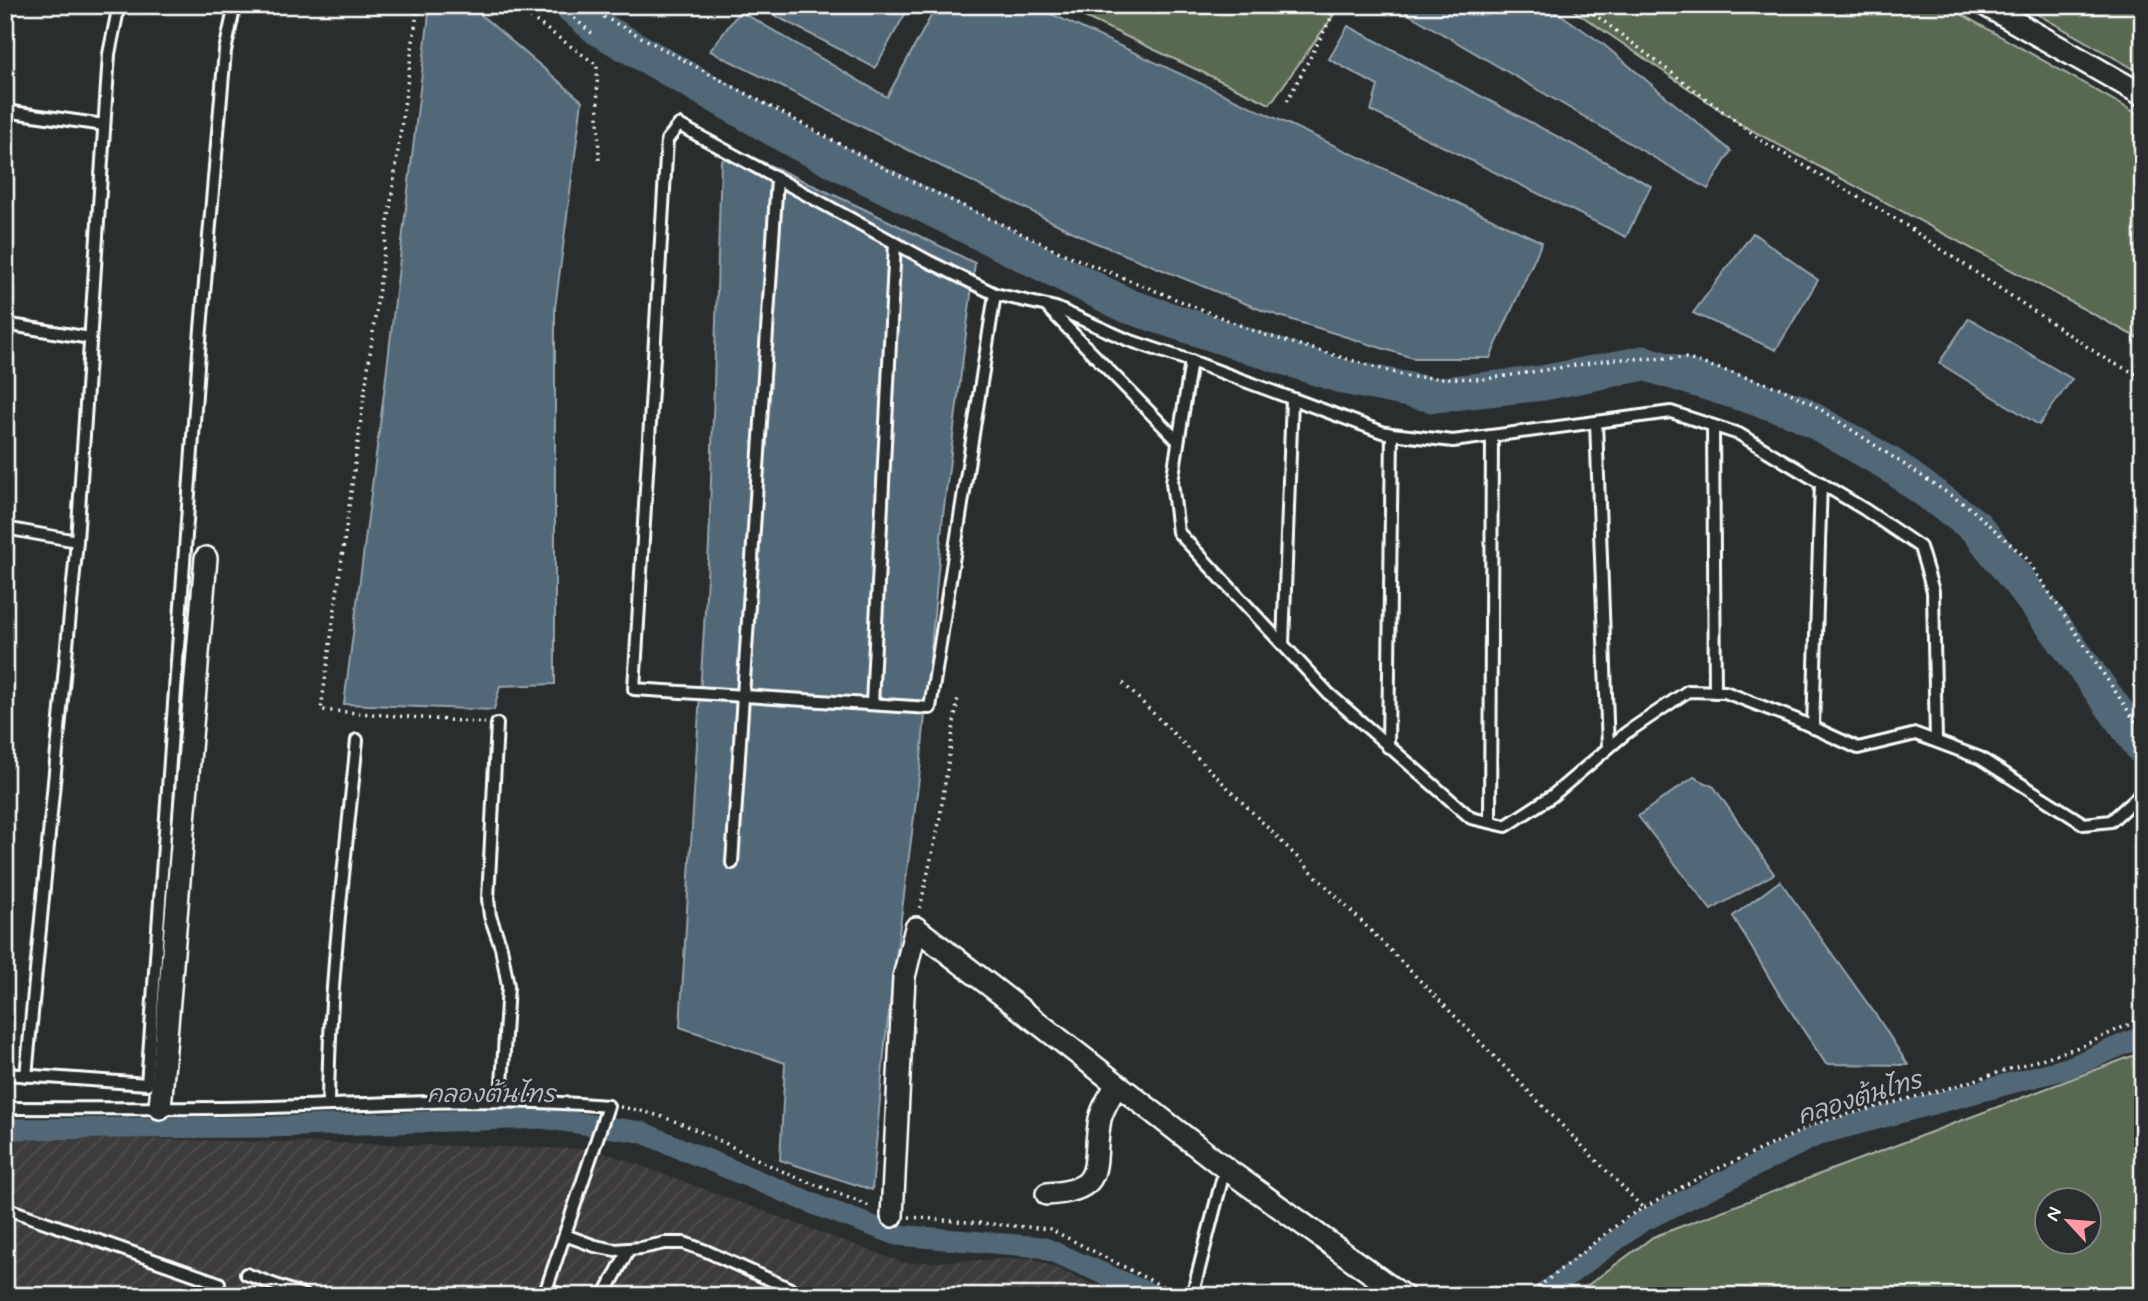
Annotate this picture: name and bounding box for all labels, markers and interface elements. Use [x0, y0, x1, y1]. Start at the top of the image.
water label: คลองต้นไทร [1794, 1063, 1928, 1133]
water label: คลองต้นไทร [427, 1078, 557, 1111]
north arrow [2032, 1186, 2102, 1256]
text: N [2040, 1203, 2068, 1225]

